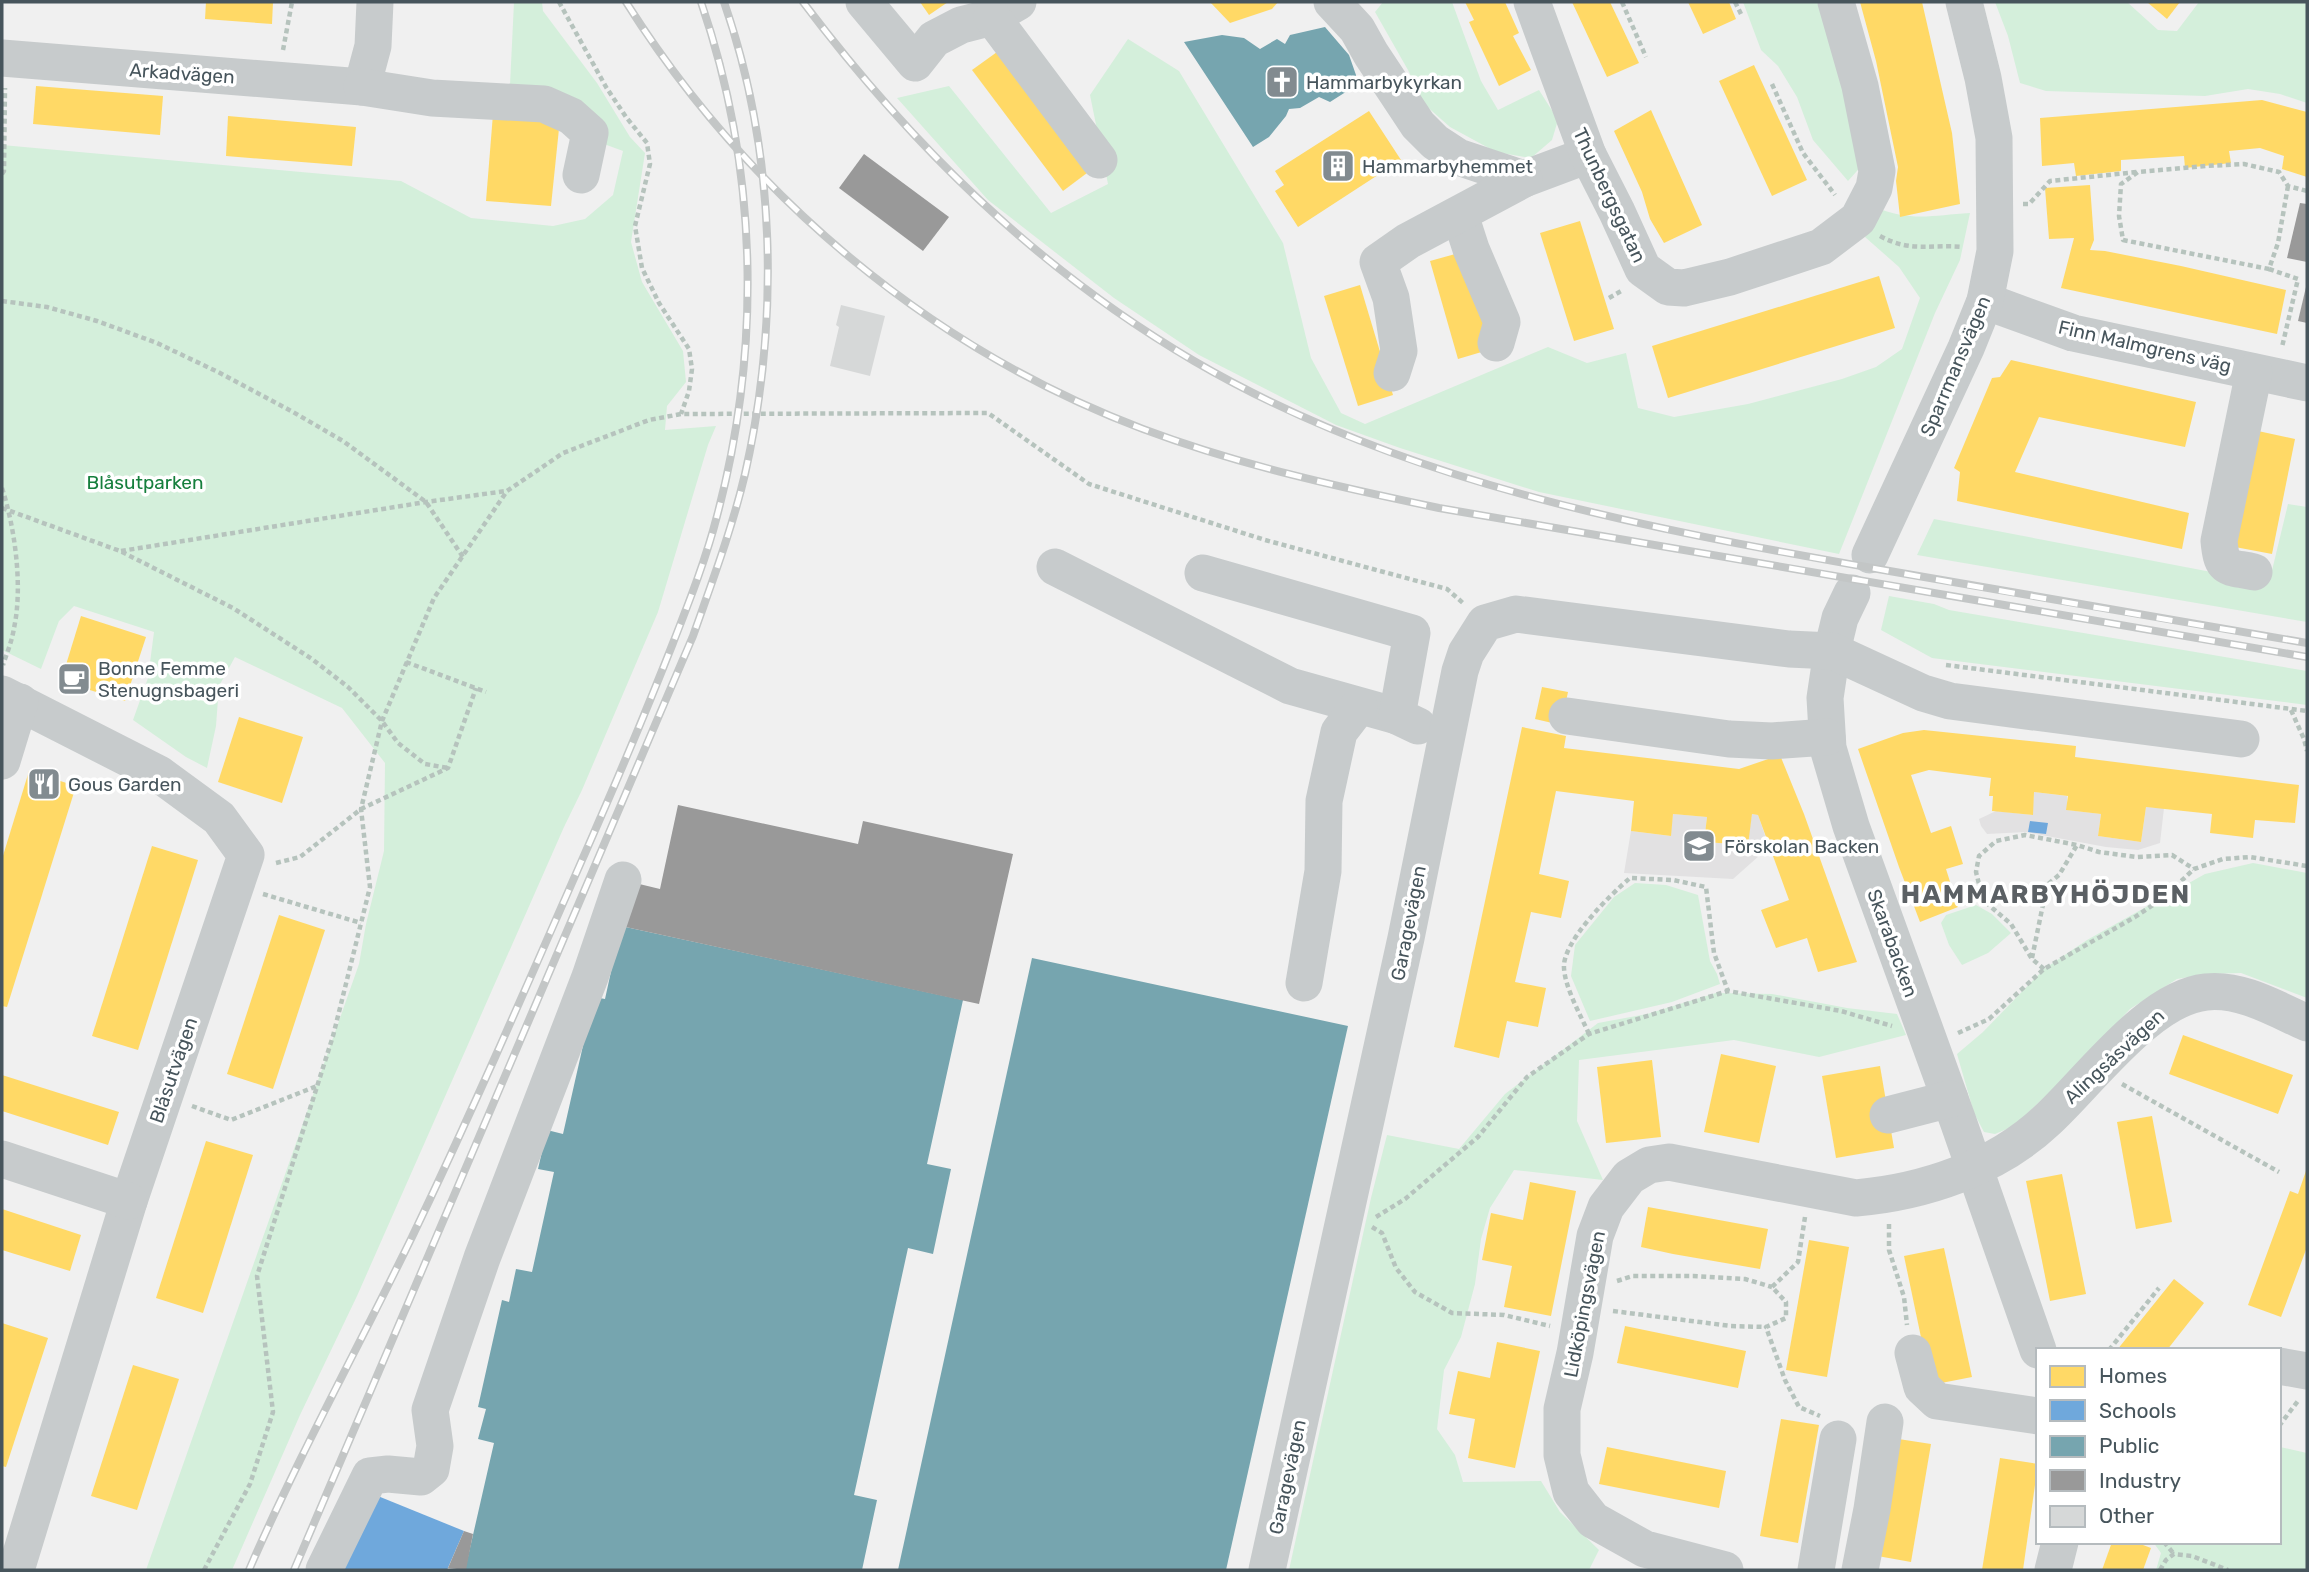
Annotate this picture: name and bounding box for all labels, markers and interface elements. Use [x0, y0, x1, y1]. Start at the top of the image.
street label: Arkadvägen [129, 58, 235, 89]
church icon: Hammarbykyrkan [1263, 63, 1301, 101]
place label: Hammarbykyrkan [1306, 71, 1462, 94]
street label: Thunbergsgatan [1568, 124, 1651, 266]
building icon: Hammarbyhemmet [1319, 147, 1357, 185]
place label: Hammarbyhemmet [1362, 155, 1534, 178]
street label: Sparrmansvägen [1915, 292, 1995, 440]
street label: Finn Malmgrens väg [2056, 315, 2234, 378]
park label: Blåsutparken [87, 471, 203, 494]
place label: Bonne Femme Stenugnsbageri [98, 657, 239, 702]
cafe icon: Bonne Femme Stenugnsbageri [55, 660, 93, 698]
restaurant icon: Gous Garden [25, 765, 63, 803]
place label: Gous Garden [68, 773, 182, 796]
school or university icon: Förskolan Backen [1680, 827, 1718, 865]
place label: Förskolan Backen [1724, 835, 1879, 858]
street label: Garagevägen [1386, 864, 1431, 983]
district label: HAMMARBYHÖJDEN [1901, 879, 2191, 910]
street label: Skarabacken [1862, 886, 1923, 1000]
street label: Alingsåsvägen [2060, 1004, 2169, 1109]
street label: Blåsutvägen [145, 1014, 202, 1126]
street label: Lidköpingsvägen [1559, 1229, 1610, 1379]
legend [2036, 1348, 2281, 1544]
text: Homes [2099, 1363, 2167, 1388]
text: Schools [2099, 1398, 2176, 1423]
street label: Garagevägen [1264, 1418, 1311, 1537]
text: Public [2099, 1433, 2159, 1458]
text: Industry [2099, 1468, 2181, 1493]
text: Other [2099, 1503, 2154, 1528]

